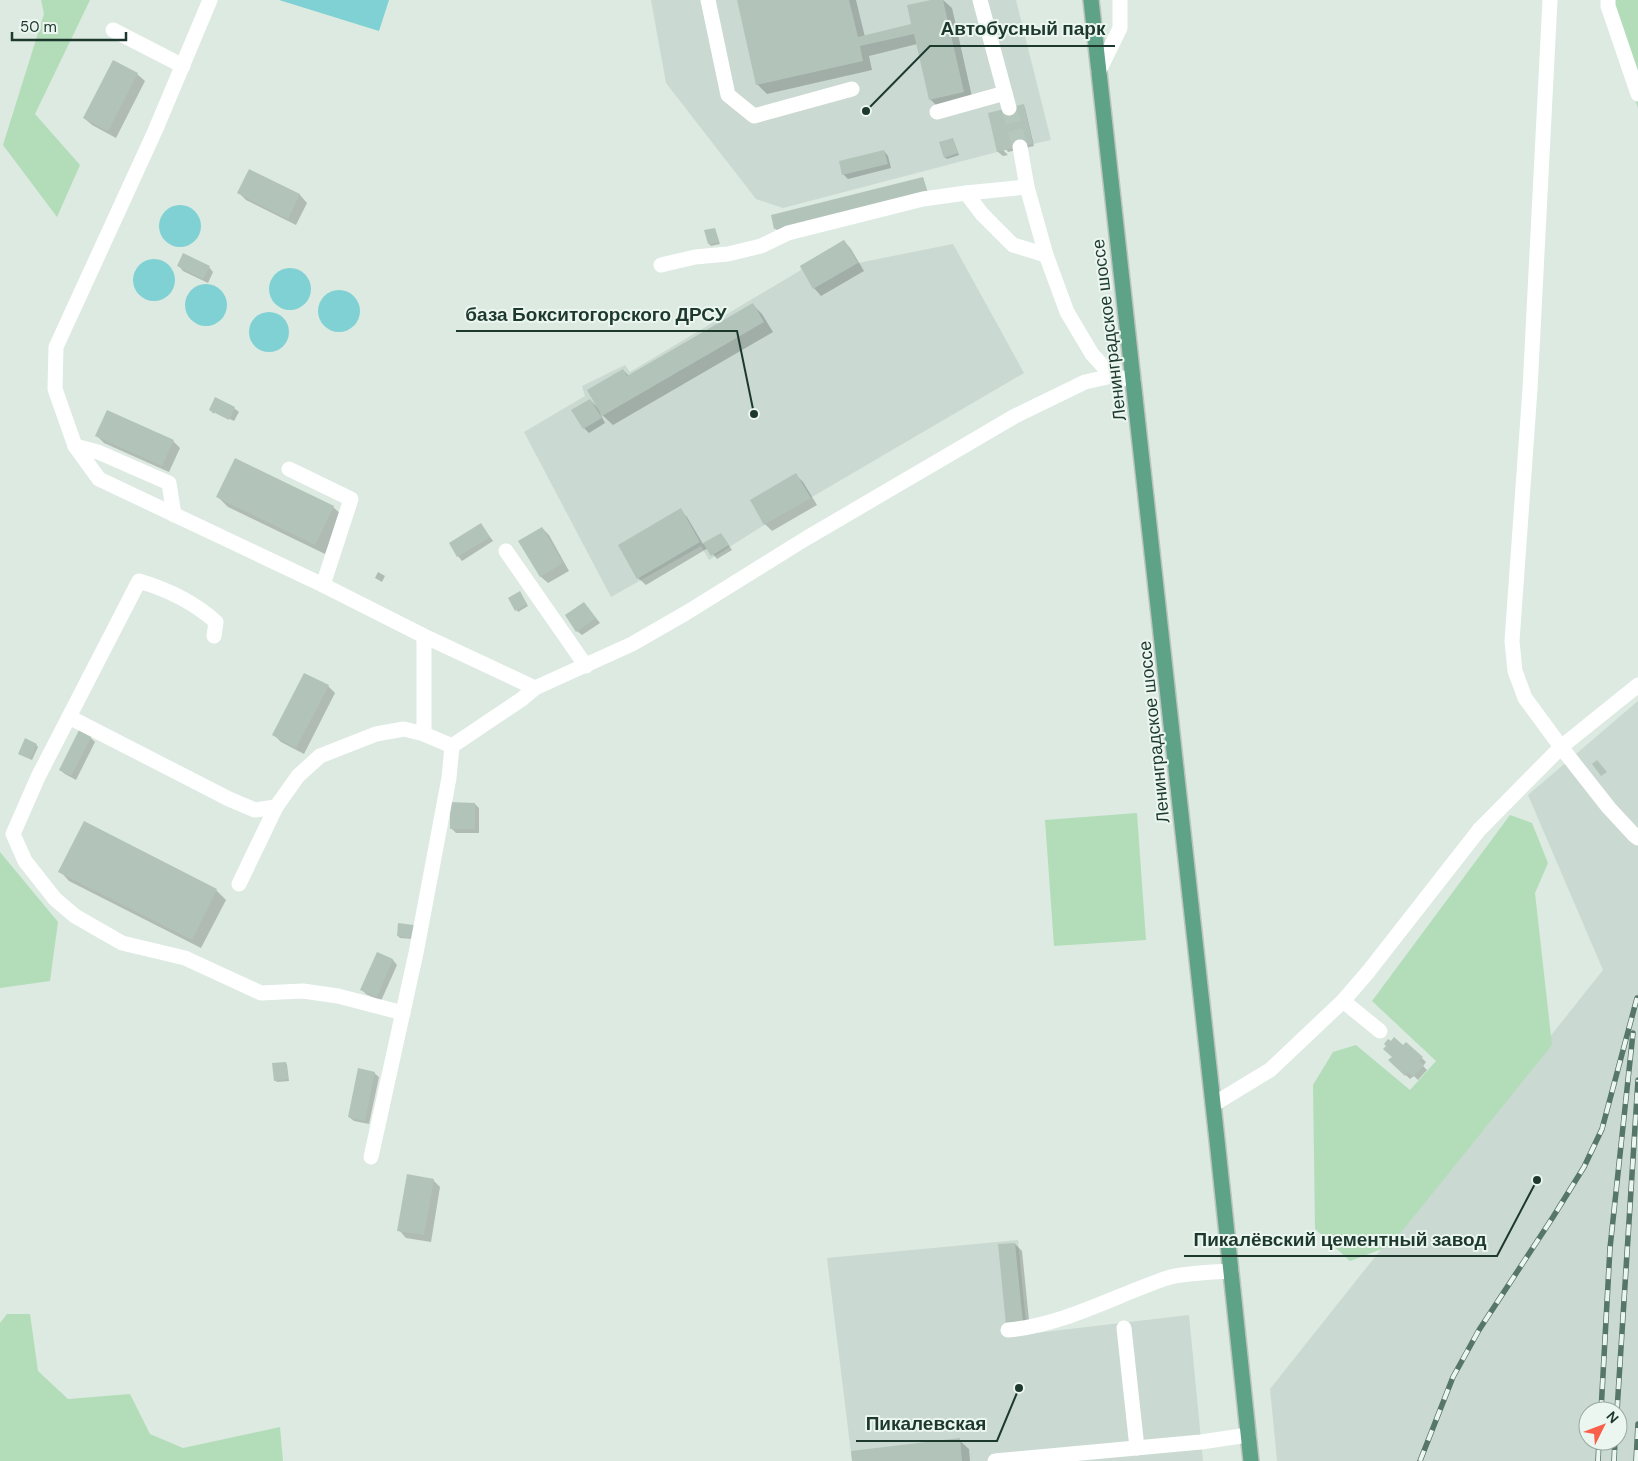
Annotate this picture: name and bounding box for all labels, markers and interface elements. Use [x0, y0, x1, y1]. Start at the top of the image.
scale bar [12, 10, 126, 42]
callout: Автобусный парк [930, 12, 1115, 46]
text: Автобусный парк [941, 16, 1106, 41]
text: 50 m [20, 17, 57, 37]
street label: Ленинградское шоссе [1086, 238, 1132, 422]
callout: база Бокситогорского ДРСУ [456, 297, 737, 331]
text: база Бокситогорского ДРСУ [465, 302, 727, 327]
street label: Ленинградское шоссе [1132, 640, 1176, 824]
callout: Пикалёвский цементный завод [1184, 1222, 1497, 1256]
text: Пикалёвский цементный завод [1193, 1227, 1487, 1252]
north arrow [1578, 1401, 1628, 1451]
callout: Пикалевская [856, 1407, 997, 1441]
text: N [1603, 1407, 1623, 1427]
text: Пикалевская [866, 1411, 986, 1436]

